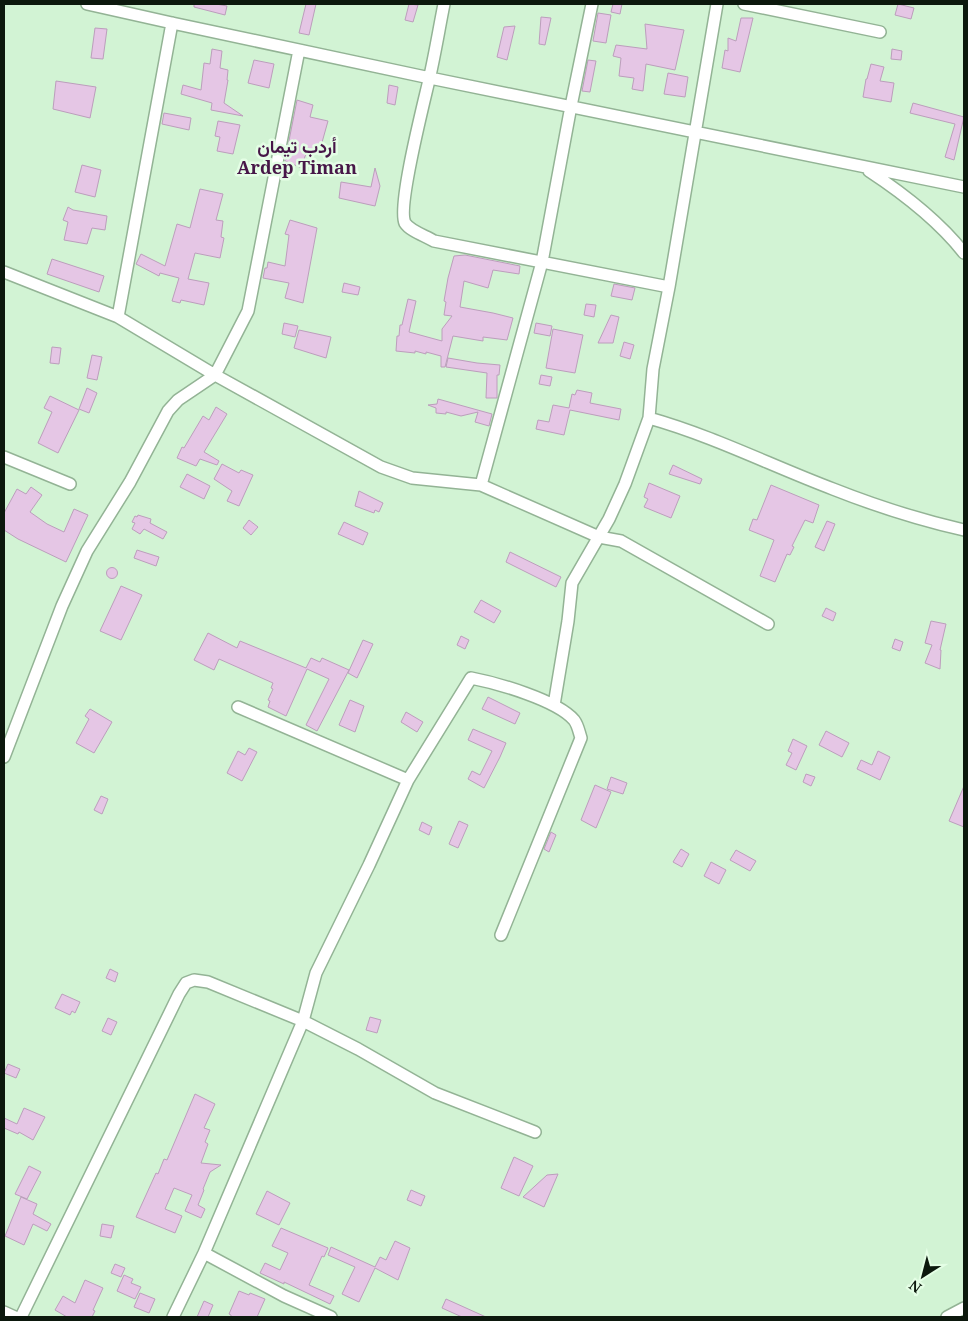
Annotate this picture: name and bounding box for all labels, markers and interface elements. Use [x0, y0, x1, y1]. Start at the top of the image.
district label: أردب تيمان Ardep Timan [237, 134, 357, 179]
north arrow [898, 1251, 948, 1301]
text: N [905, 1276, 925, 1298]

